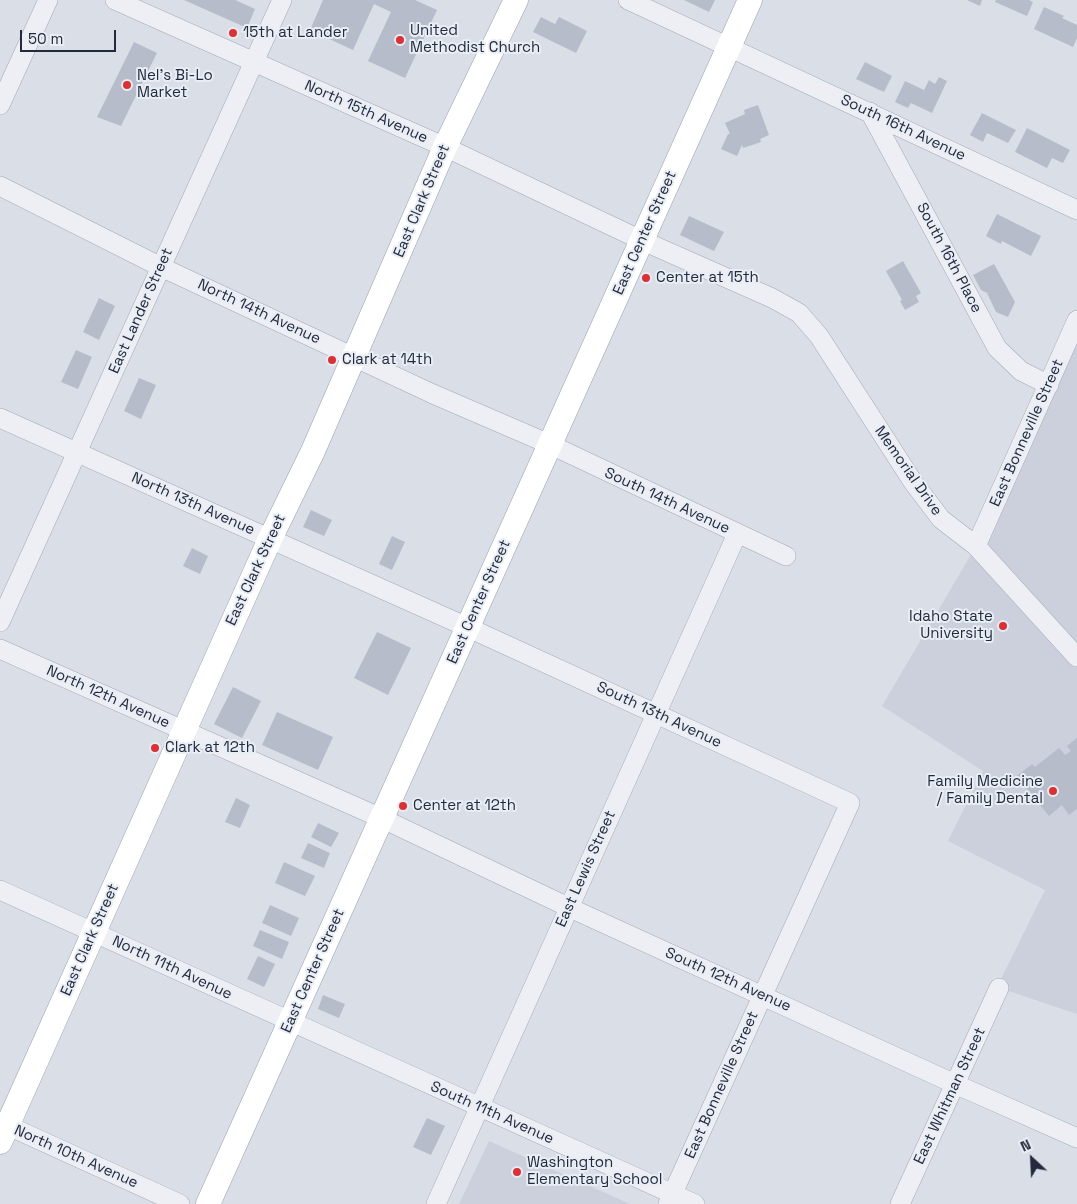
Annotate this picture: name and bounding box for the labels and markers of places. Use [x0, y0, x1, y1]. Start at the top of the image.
place label: United Methodist Church [410, 22, 540, 57]
place label: 15th at Lander [243, 24, 347, 42]
marker: 15th at Lander [227, 27, 239, 39]
marker: United Methodist Church [394, 34, 406, 46]
place label: Nel's Bi-Lo Market [137, 67, 213, 102]
marker: Nel's Bi-Lo Market [121, 79, 133, 91]
place label: Center at 15th [656, 269, 759, 287]
marker: Center at 15th [640, 272, 652, 284]
place label: Clark at 14th [342, 351, 432, 369]
marker: Clark at 14th [326, 354, 338, 366]
place label: Idaho State University [909, 608, 993, 643]
marker: Idaho State University [997, 620, 1009, 632]
place label: Clark at 12th [165, 739, 255, 757]
marker: Clark at 12th [149, 742, 161, 754]
place label: Family Medicine / Family Dental [927, 773, 1043, 808]
marker: Family Medicine / Family Dental [1047, 785, 1059, 797]
place label: Center at 12th [413, 797, 516, 815]
marker: Center at 12th [397, 800, 409, 812]
place label: Washington Elementary School [527, 1154, 663, 1189]
marker: Washington Elementary School [511, 1166, 523, 1178]

